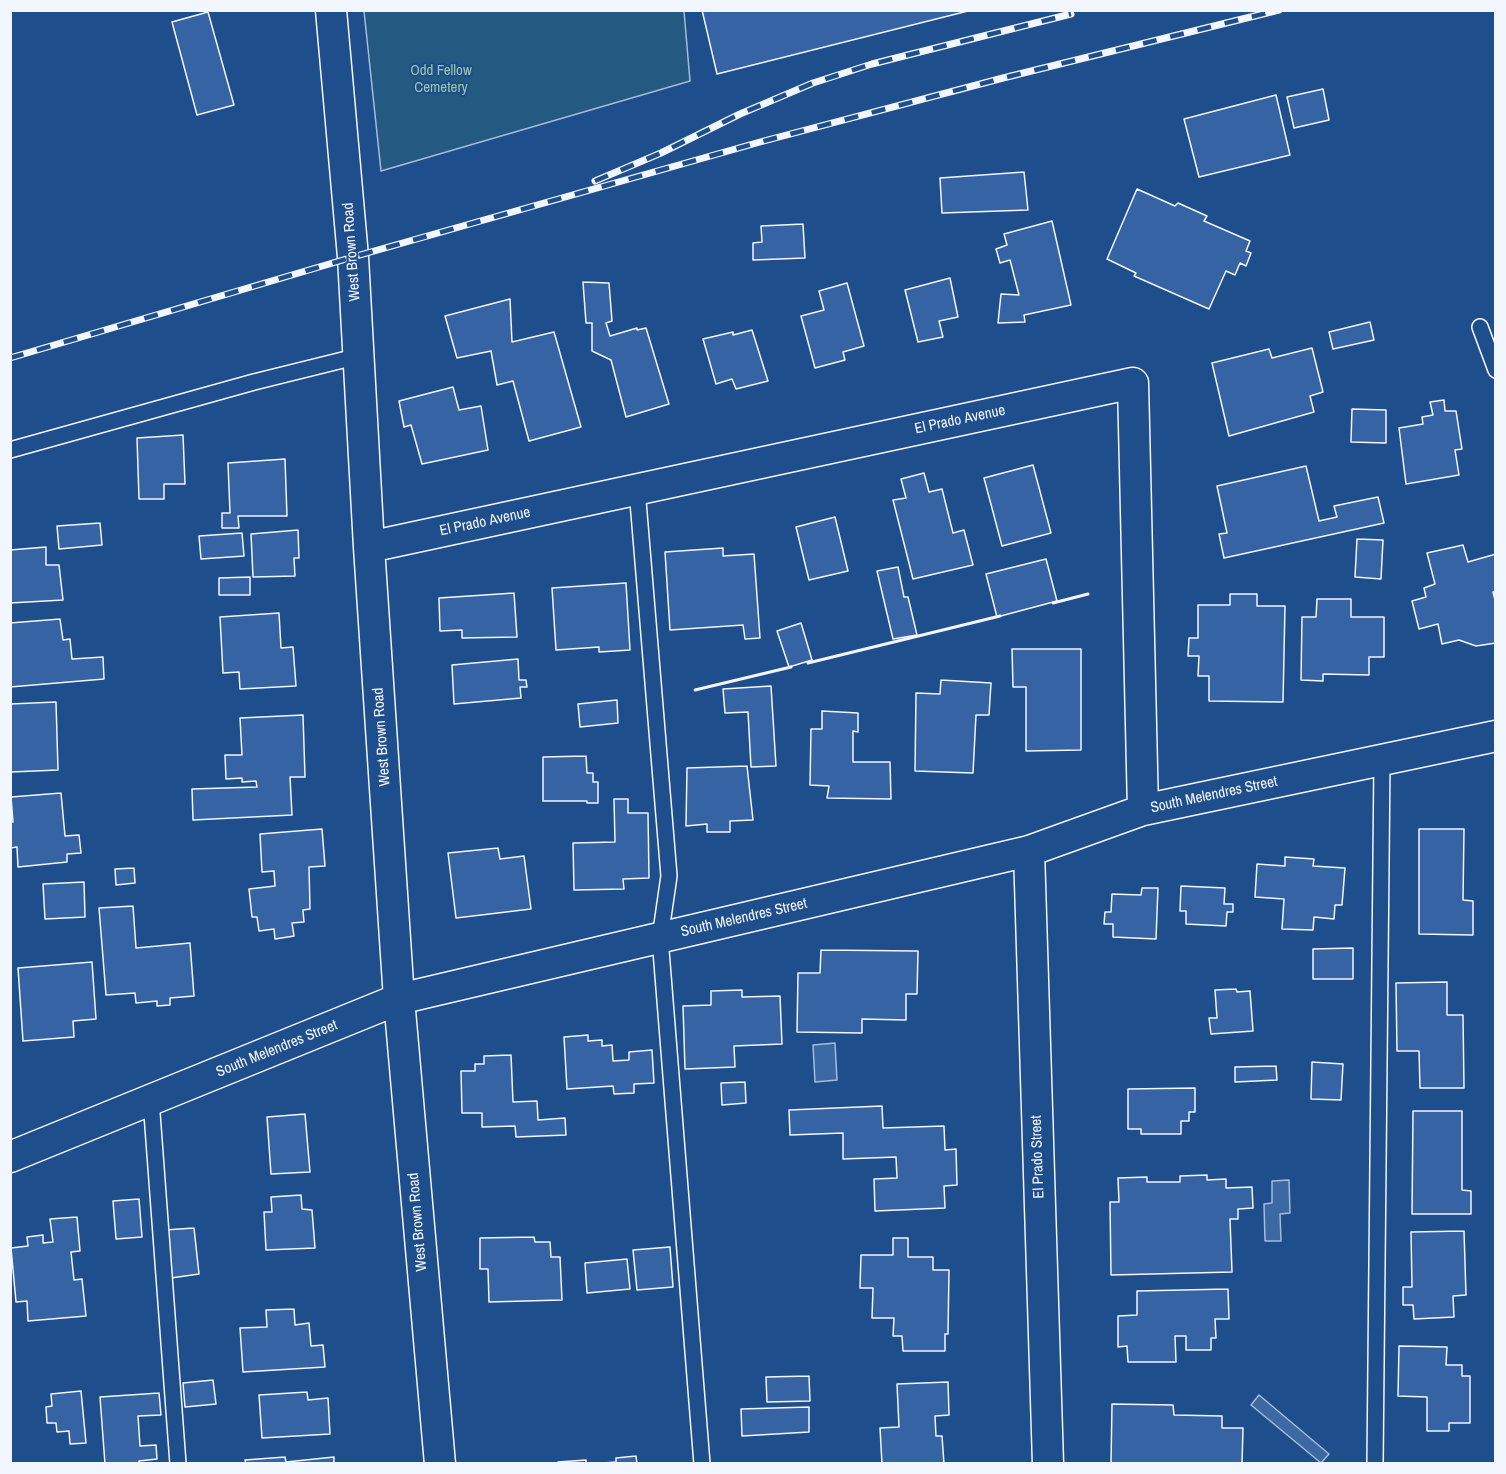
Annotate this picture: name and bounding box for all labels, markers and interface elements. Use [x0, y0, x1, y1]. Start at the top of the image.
park label: Odd Fellow Cemetery [410, 62, 472, 97]
street label: West Brown Road [340, 202, 364, 302]
street label: El Prado Avenue [913, 402, 1007, 438]
street label: El Prado Avenue [438, 504, 532, 540]
street label: West Brown Road [370, 687, 394, 787]
street label: South Melendres Street [1149, 773, 1279, 817]
street label: South Melendres Street [679, 895, 809, 941]
street label: South Melendres Street [214, 1016, 340, 1082]
street label: El Prado Street [1028, 1115, 1048, 1199]
street label: West Brown Road [405, 1172, 431, 1272]

